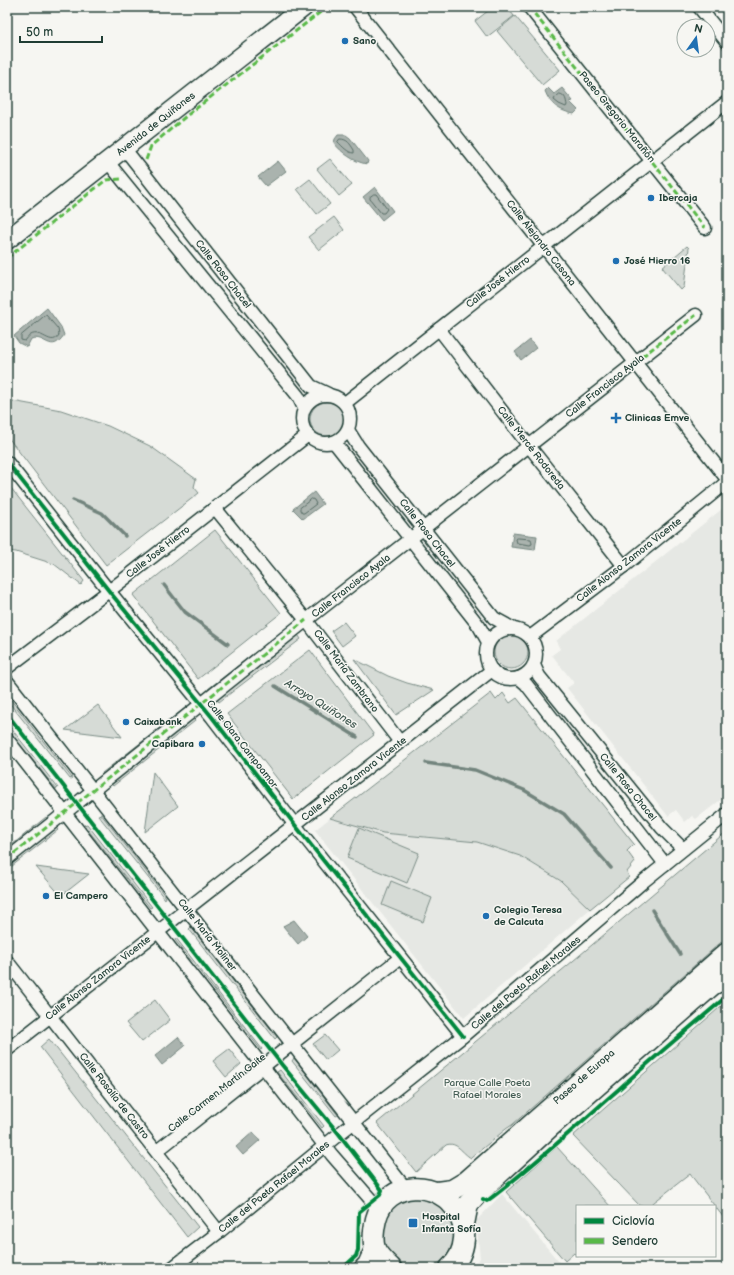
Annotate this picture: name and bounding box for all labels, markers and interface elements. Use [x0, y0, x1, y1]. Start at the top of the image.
scale bar [20, 18, 102, 44]
north arrow [676, 18, 716, 58]
text: N [693, 21, 704, 36]
text: 50 m [26, 25, 53, 40]
place label: Sano [353, 35, 376, 47]
marker: Sano [340, 36, 350, 46]
street label: Paseo Gregorio Marañón [577, 69, 658, 165]
street label: Avenida de Quiñones [114, 90, 198, 158]
place label: Ibercaja [659, 192, 698, 204]
marker: Ibercaja [646, 193, 656, 203]
street label: Calle Alejandro Casona [504, 198, 579, 289]
street label: Calle Rosa Chacel [193, 237, 253, 311]
street label: Calle José Hierro [464, 253, 533, 311]
place label: José Hierro 16 [624, 255, 690, 267]
marker: José Hierro 16 [611, 256, 621, 266]
street label: Calle Francisco Ayala [563, 351, 647, 420]
street label: Calle Mercé Rodoreda [495, 404, 568, 492]
marker: Clinicas Emve [610, 412, 622, 424]
place label: Clinicas Emve [625, 412, 690, 424]
street label: Calle Rosa Chacel [397, 496, 457, 570]
street label: Calle Alonso Zamora Vicente [574, 515, 684, 605]
street label: Calle José Hierro [124, 523, 193, 581]
street label: Calle Francisco Ayala [309, 551, 393, 620]
street label: Calle María Zambrano [311, 627, 381, 715]
water label: Arroyo Quiñones [282, 676, 360, 732]
street label: Calle Clara Campoamor [204, 698, 280, 791]
place label: Caixabank [134, 716, 182, 728]
marker: Caixabank [121, 717, 131, 727]
street label: Calle Alonso Zamora Vicente [299, 734, 409, 824]
place label: Capibara [152, 738, 194, 750]
marker: Capibara [197, 739, 207, 749]
street label: Calle Rosa Chacel [597, 751, 659, 823]
place label: El Campero [54, 890, 108, 902]
marker: El Campero [41, 891, 51, 901]
street label: Calle María Moliner [175, 896, 239, 974]
place label: Colegio Teresa de Calcuta [494, 904, 562, 928]
marker: Colegio Teresa de Calcuta [481, 911, 491, 921]
street label: Calle Alonso Zamora Vicente [43, 933, 153, 1023]
street label: Calle del Poeta Rafael Morales [469, 934, 583, 1032]
street label: Paseo de Europa [551, 1047, 617, 1107]
street label: Calle Rosalía de Castro [77, 1050, 152, 1142]
street label: Calle Carmen Martín Gaite [166, 1051, 268, 1135]
park label: Parque Calle Poeta Rafael Morales [444, 1077, 531, 1101]
street label: Calle del Poeta Rafael Morales [216, 1138, 332, 1236]
legend [576, 1205, 716, 1257]
place label: Hospital Infanta Sofía [422, 1211, 481, 1235]
text: Ciclovía [612, 1214, 655, 1229]
marker: Hospital Infanta Sofía [407, 1217, 419, 1229]
text: Sendero [612, 1234, 658, 1249]

